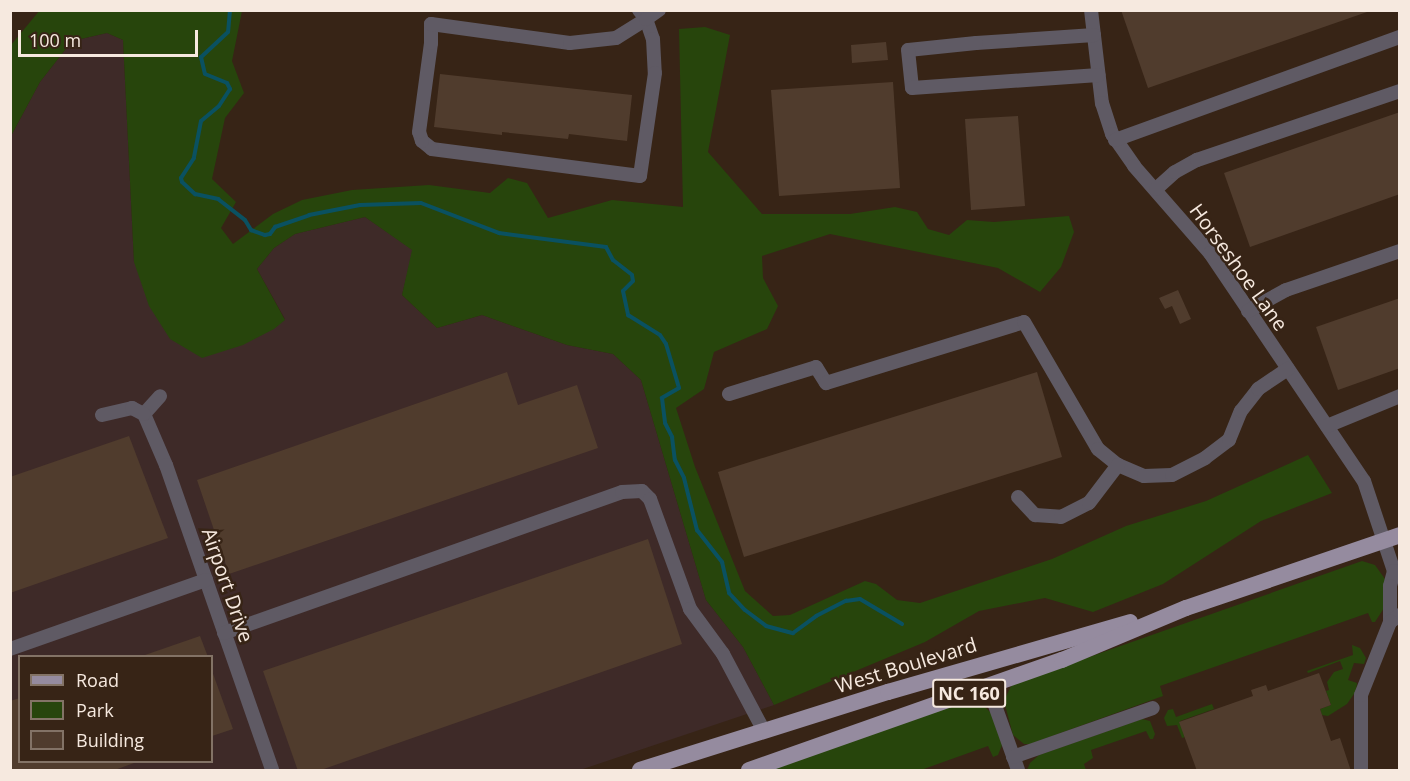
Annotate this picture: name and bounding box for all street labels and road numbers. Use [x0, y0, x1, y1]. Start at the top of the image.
street label: Horseshoe Lane [1185, 199, 1293, 335]
street label: Airport Drive [197, 525, 259, 645]
street label: West Boulevard [832, 632, 980, 698]
road number: NC 160 [932, 678, 1006, 708]

